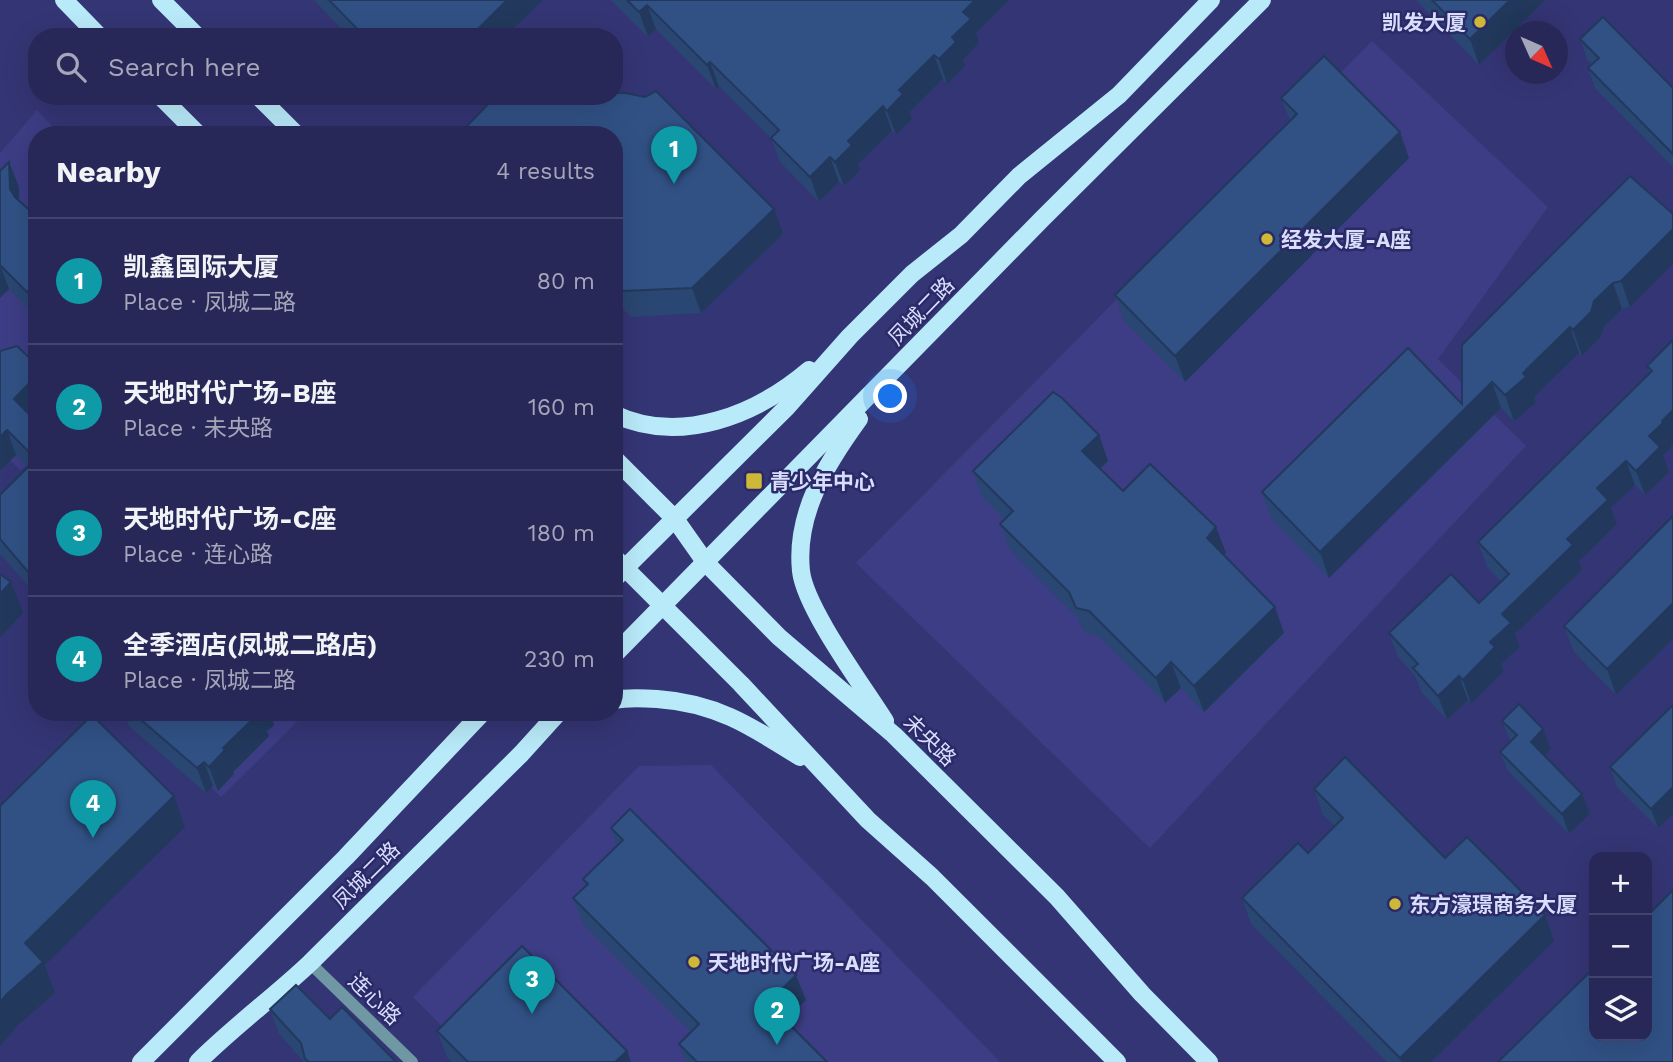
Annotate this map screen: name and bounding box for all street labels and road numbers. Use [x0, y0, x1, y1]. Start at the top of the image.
street label: 凤城二路 [883, 272, 959, 350]
street label: 未央路 [899, 709, 961, 771]
street label: 凤城二路 [327, 836, 405, 914]
street label: 连心路 [344, 968, 406, 1030]

